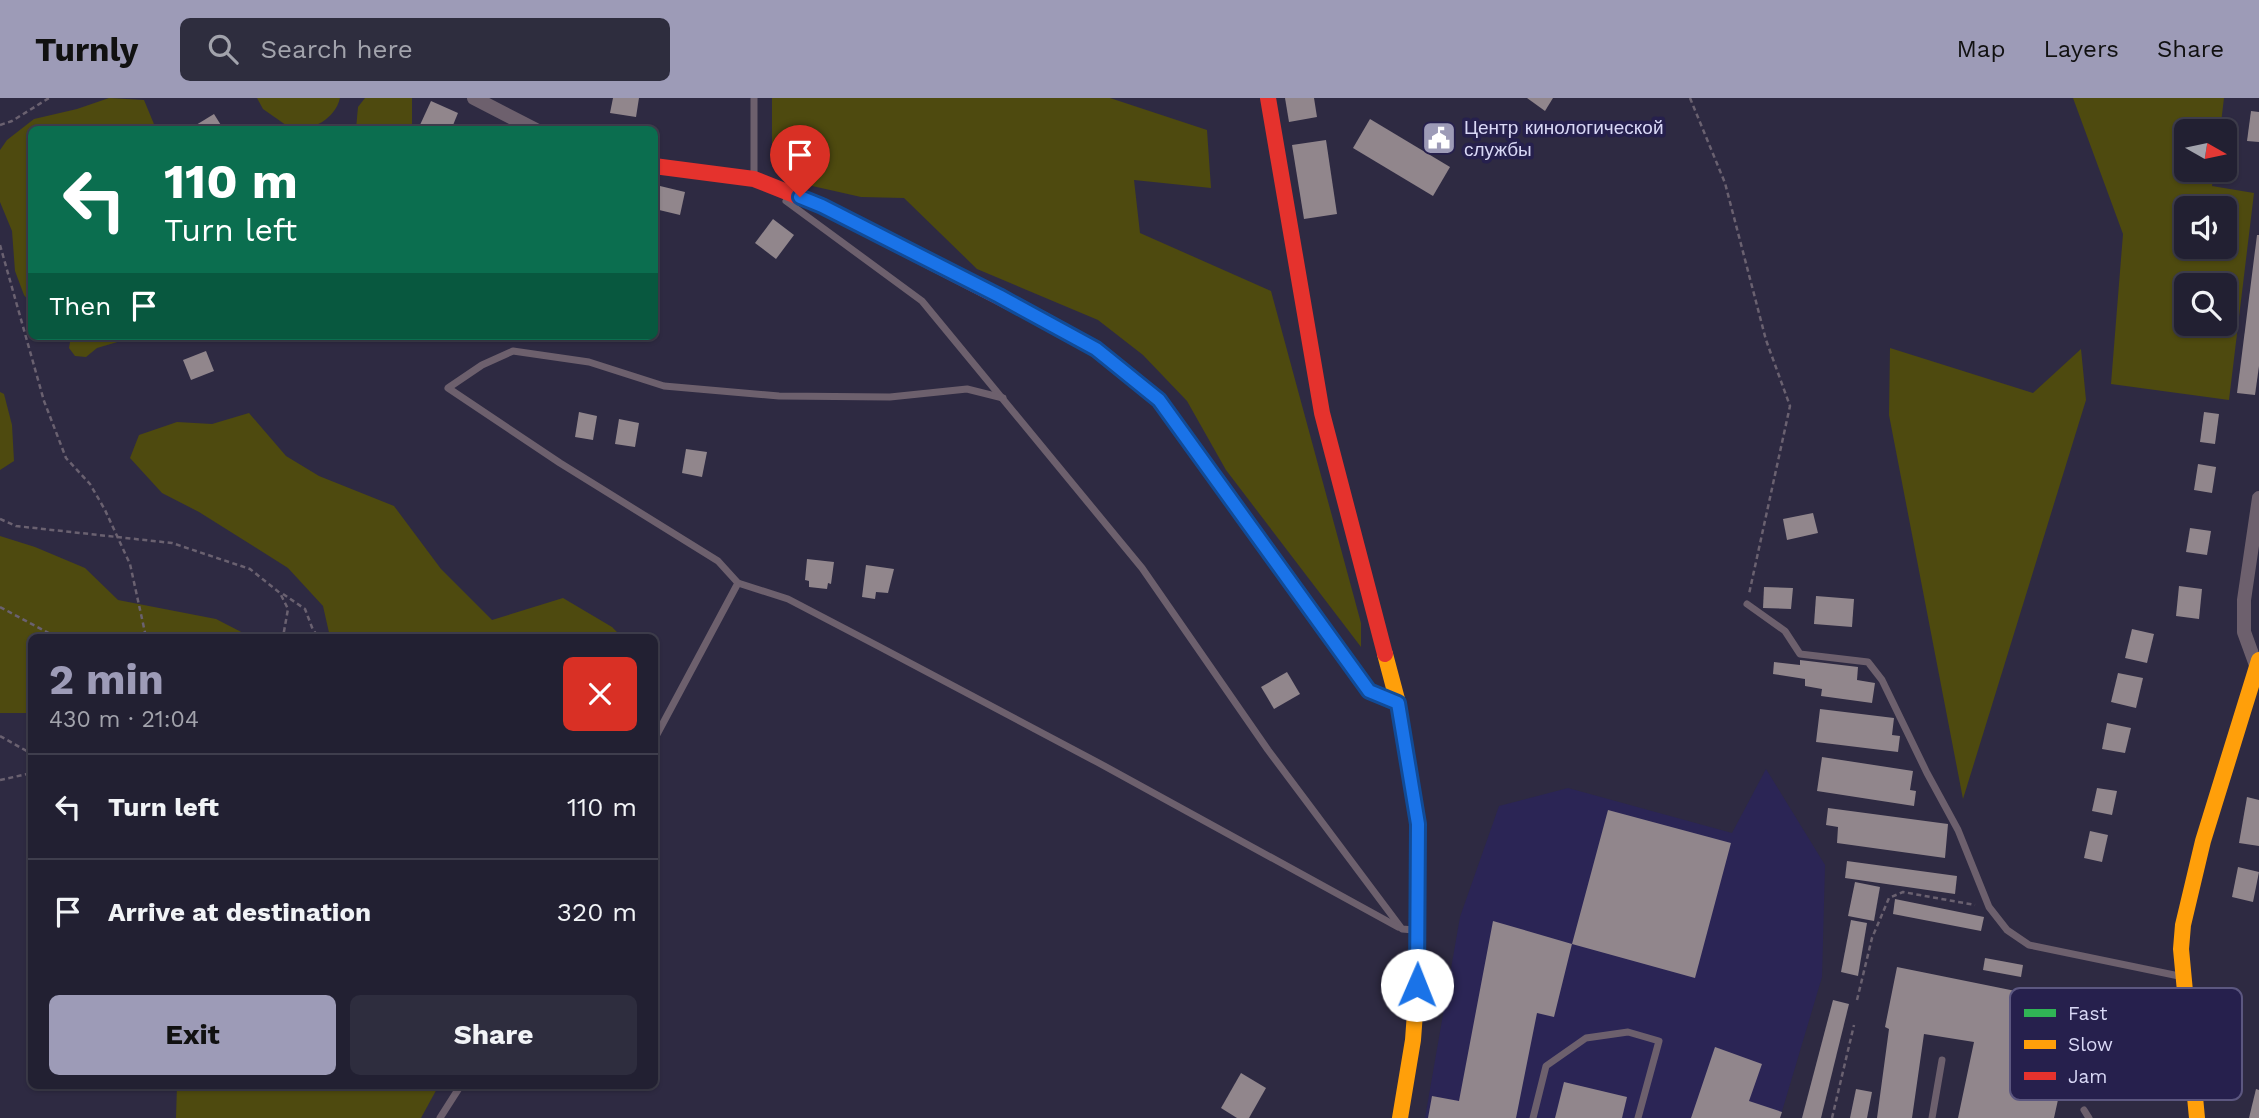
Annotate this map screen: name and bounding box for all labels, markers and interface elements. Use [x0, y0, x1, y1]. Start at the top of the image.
search box [180, 18, 670, 81]
text: Turnly [35, 30, 138, 69]
icon: search [204, 30, 242, 68]
text: Search here [260, 34, 413, 64]
text: Map [1957, 35, 2005, 63]
text: Layers [2043, 35, 2119, 63]
text: Share [2157, 35, 2224, 63]
place label: Центр кинологической службы [1464, 116, 1664, 161]
public building icon: Центр кинологической службы [1420, 119, 1458, 157]
north arrow [2174, 119, 2236, 182]
map controls [2174, 119, 2237, 336]
pin [770, 125, 830, 197]
icon: arrive [781, 136, 819, 174]
text: 110 m [164, 152, 298, 210]
icon: left [49, 154, 140, 245]
button: sound [2174, 196, 2237, 259]
text: Turn left [164, 211, 297, 249]
button: search [2174, 273, 2237, 336]
icon: arrive [125, 287, 163, 325]
text: Then [49, 291, 111, 321]
text: 2 min [49, 655, 164, 704]
button: close [563, 657, 637, 731]
text: 430 m · 21:04 [49, 706, 199, 733]
icon: left [49, 788, 87, 826]
text: Turn left [108, 792, 219, 822]
text: 110 m [567, 792, 637, 822]
icon: arrive [49, 893, 87, 931]
text: Arrive at destination [108, 897, 371, 927]
text: 320 m [557, 897, 637, 927]
position arrow [1380, 948, 1454, 1022]
legend [2010, 988, 2242, 1100]
button: Exit [49, 995, 336, 1075]
button: Share [350, 995, 637, 1075]
text: Fast [2068, 1002, 2107, 1025]
text: Slow [2068, 1033, 2113, 1056]
text: Jam [2068, 1065, 2107, 1088]

